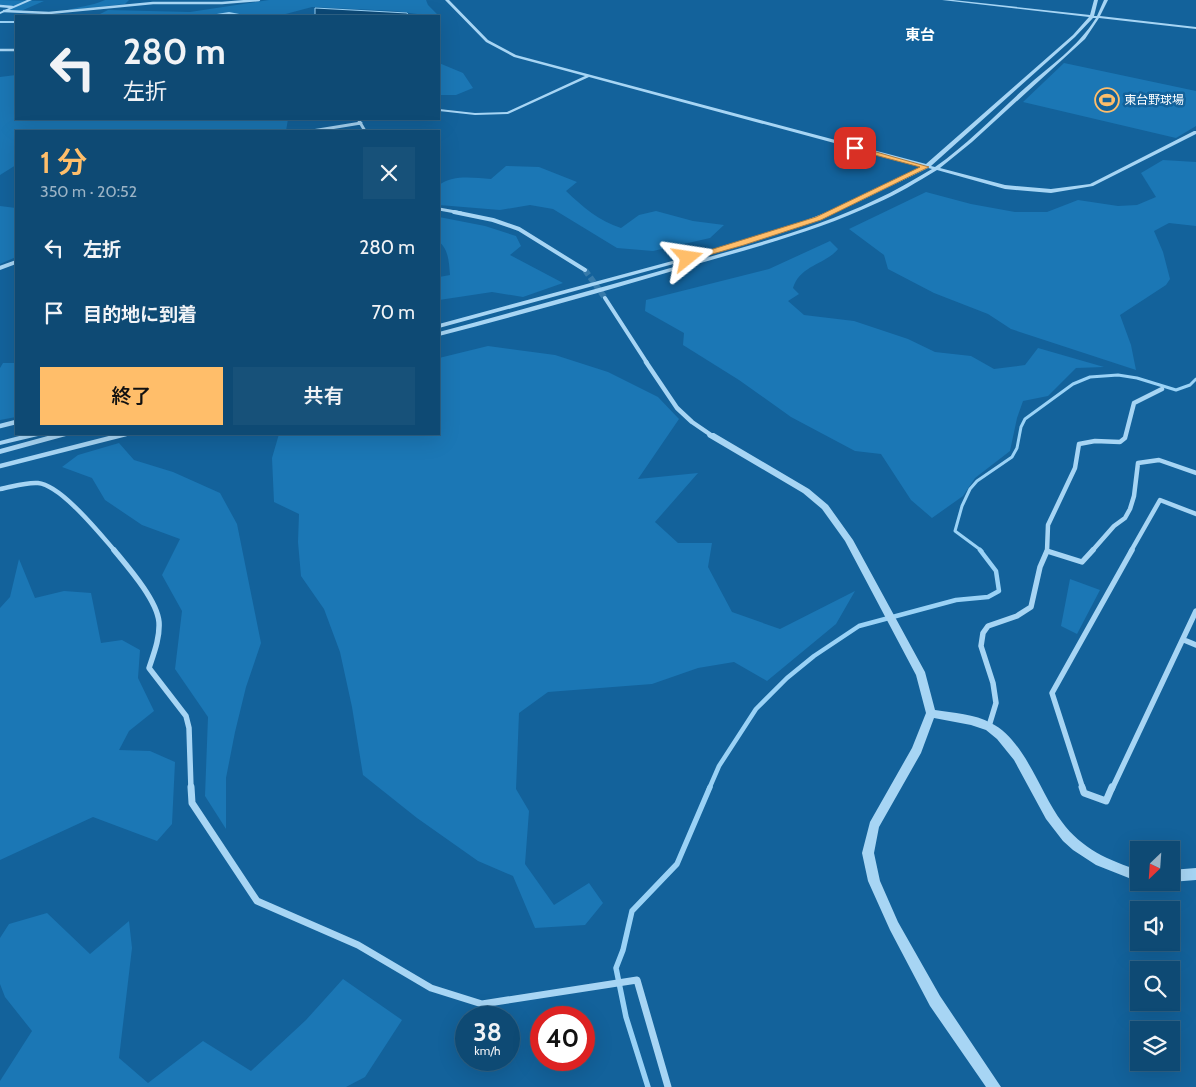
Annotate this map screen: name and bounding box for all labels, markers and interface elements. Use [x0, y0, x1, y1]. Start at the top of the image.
district label: 東台 [905, 26, 935, 44]
text: 280 m [123, 30, 226, 73]
icon: left [40, 35, 105, 100]
text: 左折 [123, 78, 167, 105]
sports icon: 東台野球場 [1094, 87, 1120, 113]
place label: 東台野球場 [1124, 92, 1184, 107]
pin [834, 127, 876, 169]
icon: arrive [841, 134, 869, 162]
text: 1 分 [40, 144, 87, 181]
button: close [363, 147, 415, 199]
text: 350 m · 20:52 [40, 182, 137, 201]
position arrow [661, 231, 713, 283]
icon: left [40, 234, 68, 262]
text: 280 m [359, 236, 415, 259]
text: 左折 [83, 238, 121, 261]
icon: arrive [40, 299, 68, 327]
text: 70 m [371, 301, 415, 324]
text: 目的地に到着 [83, 303, 197, 326]
button: 終了 [40, 367, 223, 425]
button: 共有 [233, 367, 415, 425]
north arrow [1130, 841, 1180, 891]
map controls [1130, 841, 1180, 1071]
button: sound [1130, 901, 1180, 951]
button: search [1130, 961, 1180, 1011]
speed limit sign: 40 [530, 1006, 595, 1071]
text: 38 [473, 1017, 502, 1047]
button: layers [1130, 1021, 1180, 1071]
text: km/h [474, 1043, 501, 1058]

